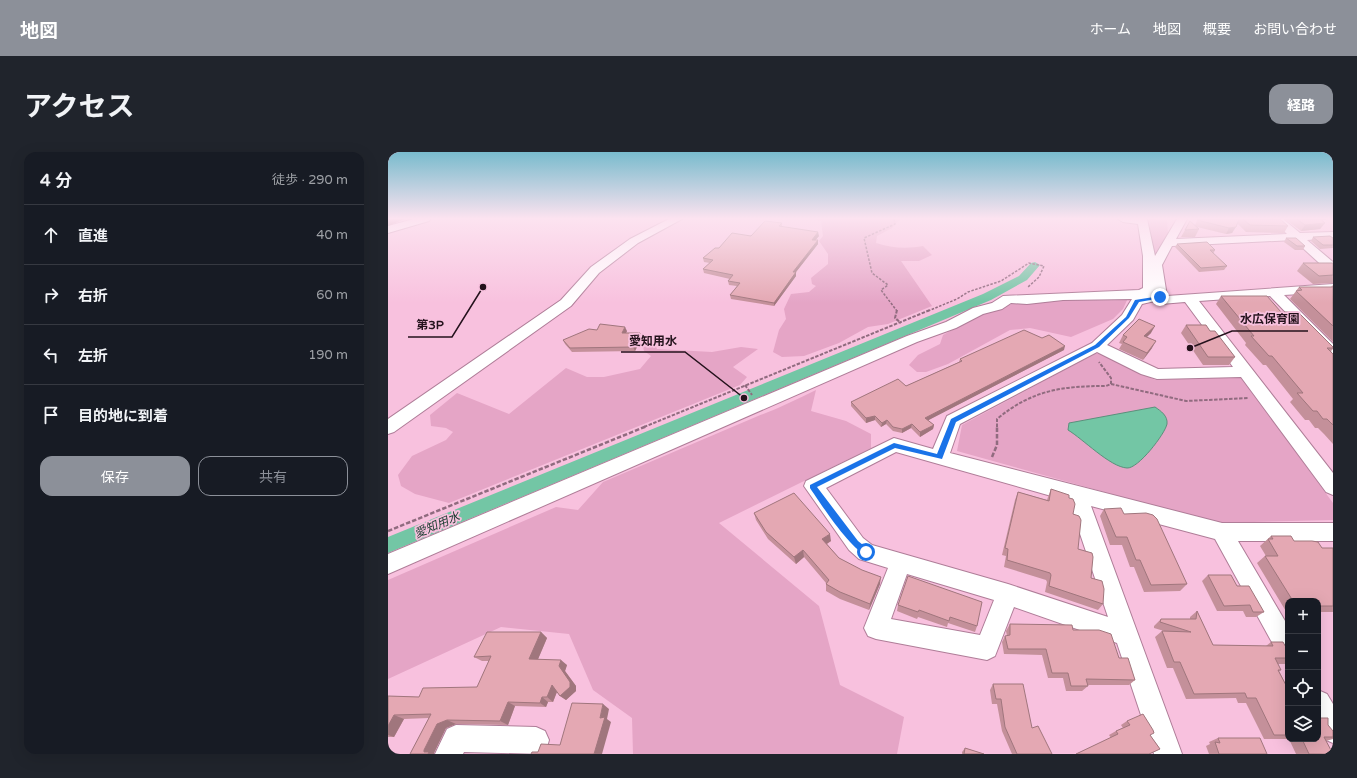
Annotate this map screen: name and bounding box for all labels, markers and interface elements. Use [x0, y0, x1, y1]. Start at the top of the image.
text: 地図 [20, 20, 58, 42]
text: ホーム [1089, 21, 1131, 38]
text: 地図 [1153, 21, 1181, 38]
text: 概要 [1203, 21, 1231, 38]
text: お問い合わせ [1253, 21, 1337, 38]
button: 経路 [1269, 84, 1333, 124]
text: アクセス [24, 90, 135, 124]
text: 4 分 [40, 170, 72, 191]
text: 徒歩 · 290 m [272, 172, 348, 188]
icon: ahead [40, 224, 62, 246]
text: 直進 [78, 227, 108, 245]
text: 40 m [316, 227, 348, 243]
icon: right [40, 284, 62, 306]
text: 右折 [78, 287, 108, 305]
text: 60 m [316, 287, 348, 303]
route end [1151, 288, 1169, 306]
callout: 水広保育園 [1232, 307, 1308, 331]
text: 水広保育園 [1240, 312, 1300, 326]
callout: 第3P [408, 313, 452, 337]
text: 第3P [416, 318, 444, 332]
callout: 愛知用水 [621, 328, 685, 352]
text: 愛知用水 [629, 334, 677, 348]
icon: left [40, 344, 62, 366]
text: 左折 [78, 347, 108, 365]
text: 190 m [308, 347, 348, 363]
icon: arrive [40, 404, 62, 426]
text: 目的地に到着 [78, 407, 168, 425]
button: 保存 [40, 456, 190, 496]
button: 共有 [198, 456, 348, 496]
water label: 愛知用水 [412, 508, 464, 541]
route start [857, 543, 875, 561]
map controls [1285, 598, 1321, 742]
button: + [1285, 598, 1321, 634]
button: − [1285, 634, 1321, 670]
button: locate [1285, 670, 1321, 706]
button: layers [1285, 706, 1321, 742]

